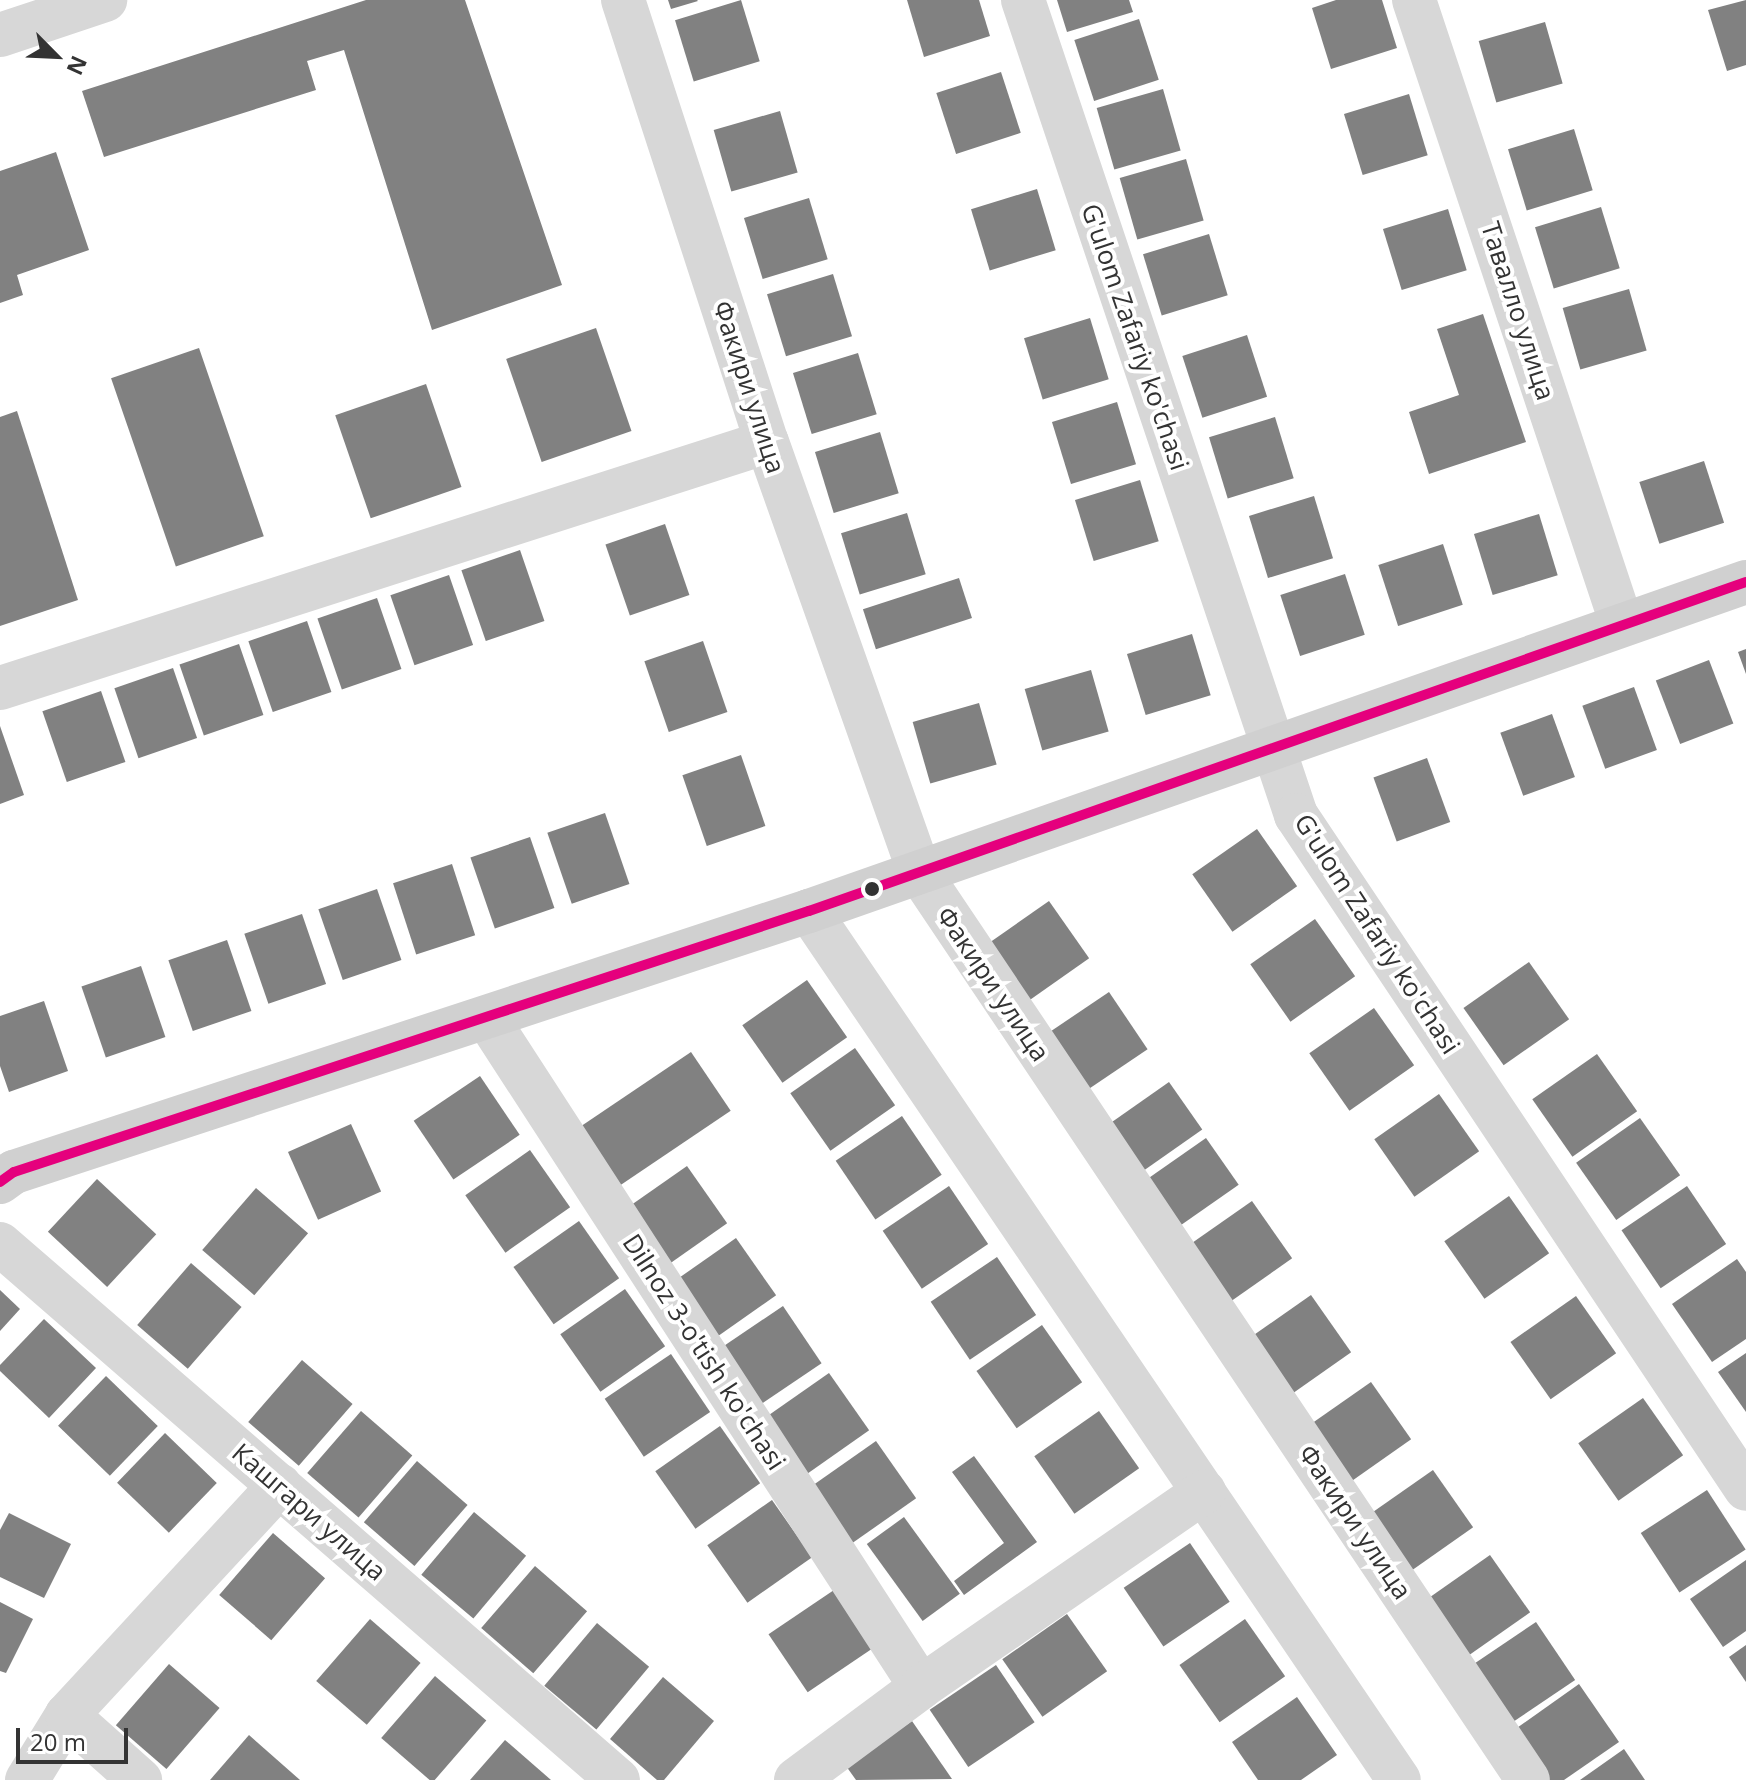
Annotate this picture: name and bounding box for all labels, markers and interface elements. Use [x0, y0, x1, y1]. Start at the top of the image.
north arrow [16, 16, 96, 96]
text: N [61, 51, 95, 80]
street label: G'ulom Zafariy ko'chasi [1075, 200, 1195, 474]
street label: Тавалло улица [1475, 218, 1561, 404]
street label: Факири улица [706, 297, 792, 477]
street label: G'ulom Zafariy ko'chasi [1288, 808, 1466, 1060]
unlabelled marker [864, 881, 880, 897]
street label: Факири улица [930, 901, 1056, 1067]
street label: Dilnoz 3-o'tish ko'chasi [616, 1228, 792, 1476]
street label: Кашгари улица [226, 1437, 392, 1587]
street label: Факири улица [1292, 1439, 1418, 1605]
scale bar [20, 1712, 132, 1762]
text: 20 m [30, 1725, 86, 1758]

